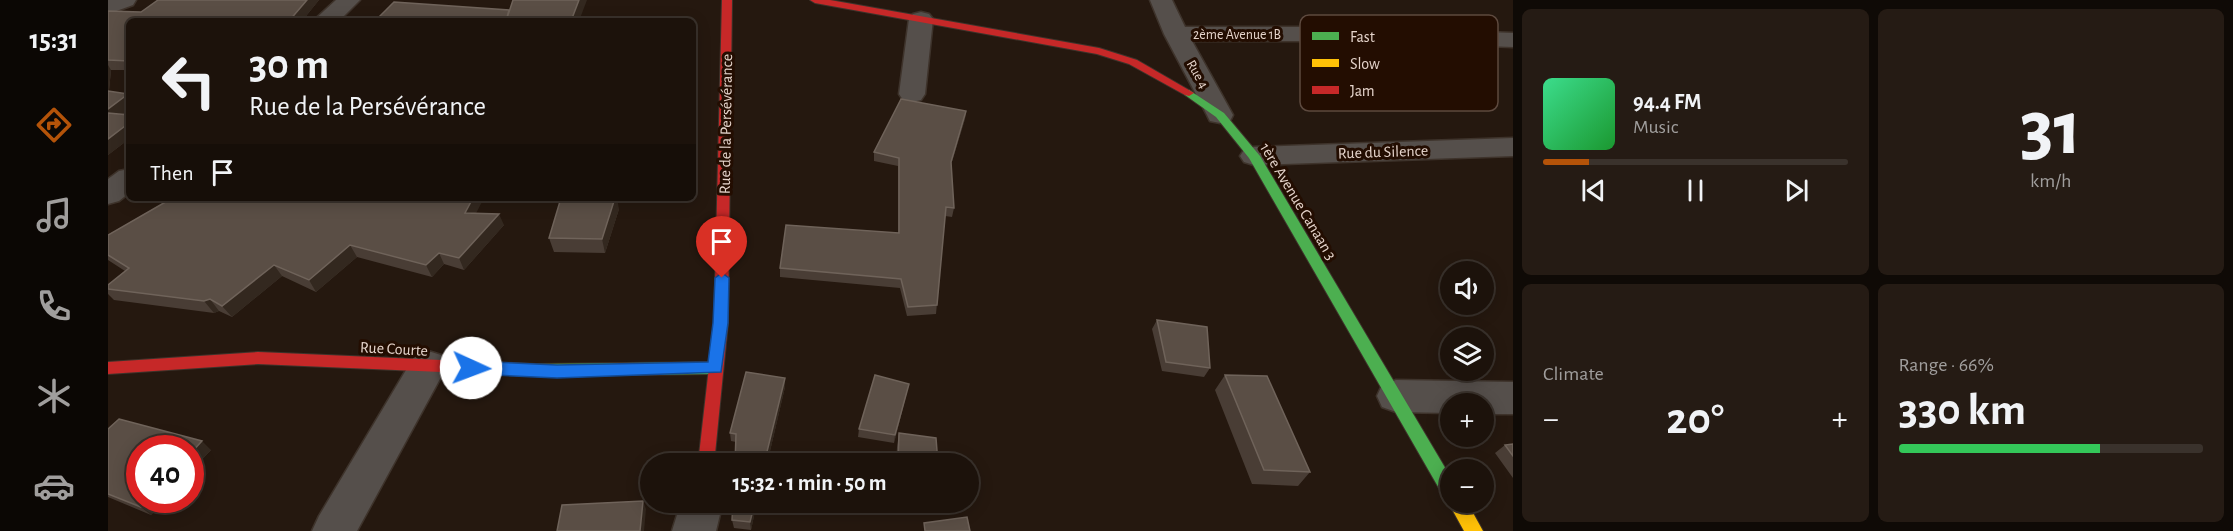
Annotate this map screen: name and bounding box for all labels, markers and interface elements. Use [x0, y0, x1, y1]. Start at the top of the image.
legend [1300, 15, 1498, 111]
text: 15:31 [30, 26, 78, 53]
street label: 2ème Avenue 1B [1193, 28, 1281, 42]
text: Fast [1350, 29, 1375, 45]
icon: left [150, 42, 228, 120]
text: 30 m [249, 44, 329, 86]
street label: Rue de la Persévérance [717, 54, 735, 194]
text: Slow [1350, 56, 1380, 72]
street label: Rue 4 [1184, 58, 1211, 91]
text: Jam [1350, 83, 1375, 99]
text: 94.4 FM [1633, 91, 1701, 113]
text: 31 [2020, 91, 2082, 169]
text: Rue de la Persévérance [249, 93, 486, 120]
icon: directions [33, 104, 75, 146]
text: Music [1633, 117, 1679, 137]
street label: 1ère Avenue Canaan 3 [1257, 140, 1339, 263]
street label: Rue du Silence [1338, 142, 1428, 162]
icon: arrive [206, 156, 239, 189]
text: Then [150, 162, 194, 184]
text: km/h [2030, 171, 2071, 191]
icon: previous [1577, 174, 1610, 207]
icon: pause [1679, 174, 1712, 207]
icon: next [1780, 174, 1813, 207]
icon: music [33, 194, 75, 236]
pin [696, 216, 747, 278]
icon: arrive [705, 225, 738, 258]
map controls [1440, 261, 1494, 513]
button: sound [1440, 261, 1494, 315]
icon: phone [33, 285, 75, 327]
button: layers [1440, 327, 1494, 381]
position arrow [439, 336, 503, 400]
street label: Rue Courte [360, 339, 428, 359]
text: Range · 66% [1899, 355, 1994, 375]
text: Climate [1543, 364, 1604, 384]
icon: climate [33, 375, 75, 417]
text: 330 km [1899, 388, 2026, 433]
button: + [1440, 393, 1494, 447]
text: 20° [1666, 397, 1724, 442]
text: − [1543, 403, 1559, 436]
text: + [1832, 403, 1847, 436]
speed limit sign: 40 [126, 435, 204, 513]
button: − [1440, 459, 1494, 513]
icon: car [33, 465, 75, 507]
text: 15:32 · 1 min · 50 m [732, 472, 887, 494]

